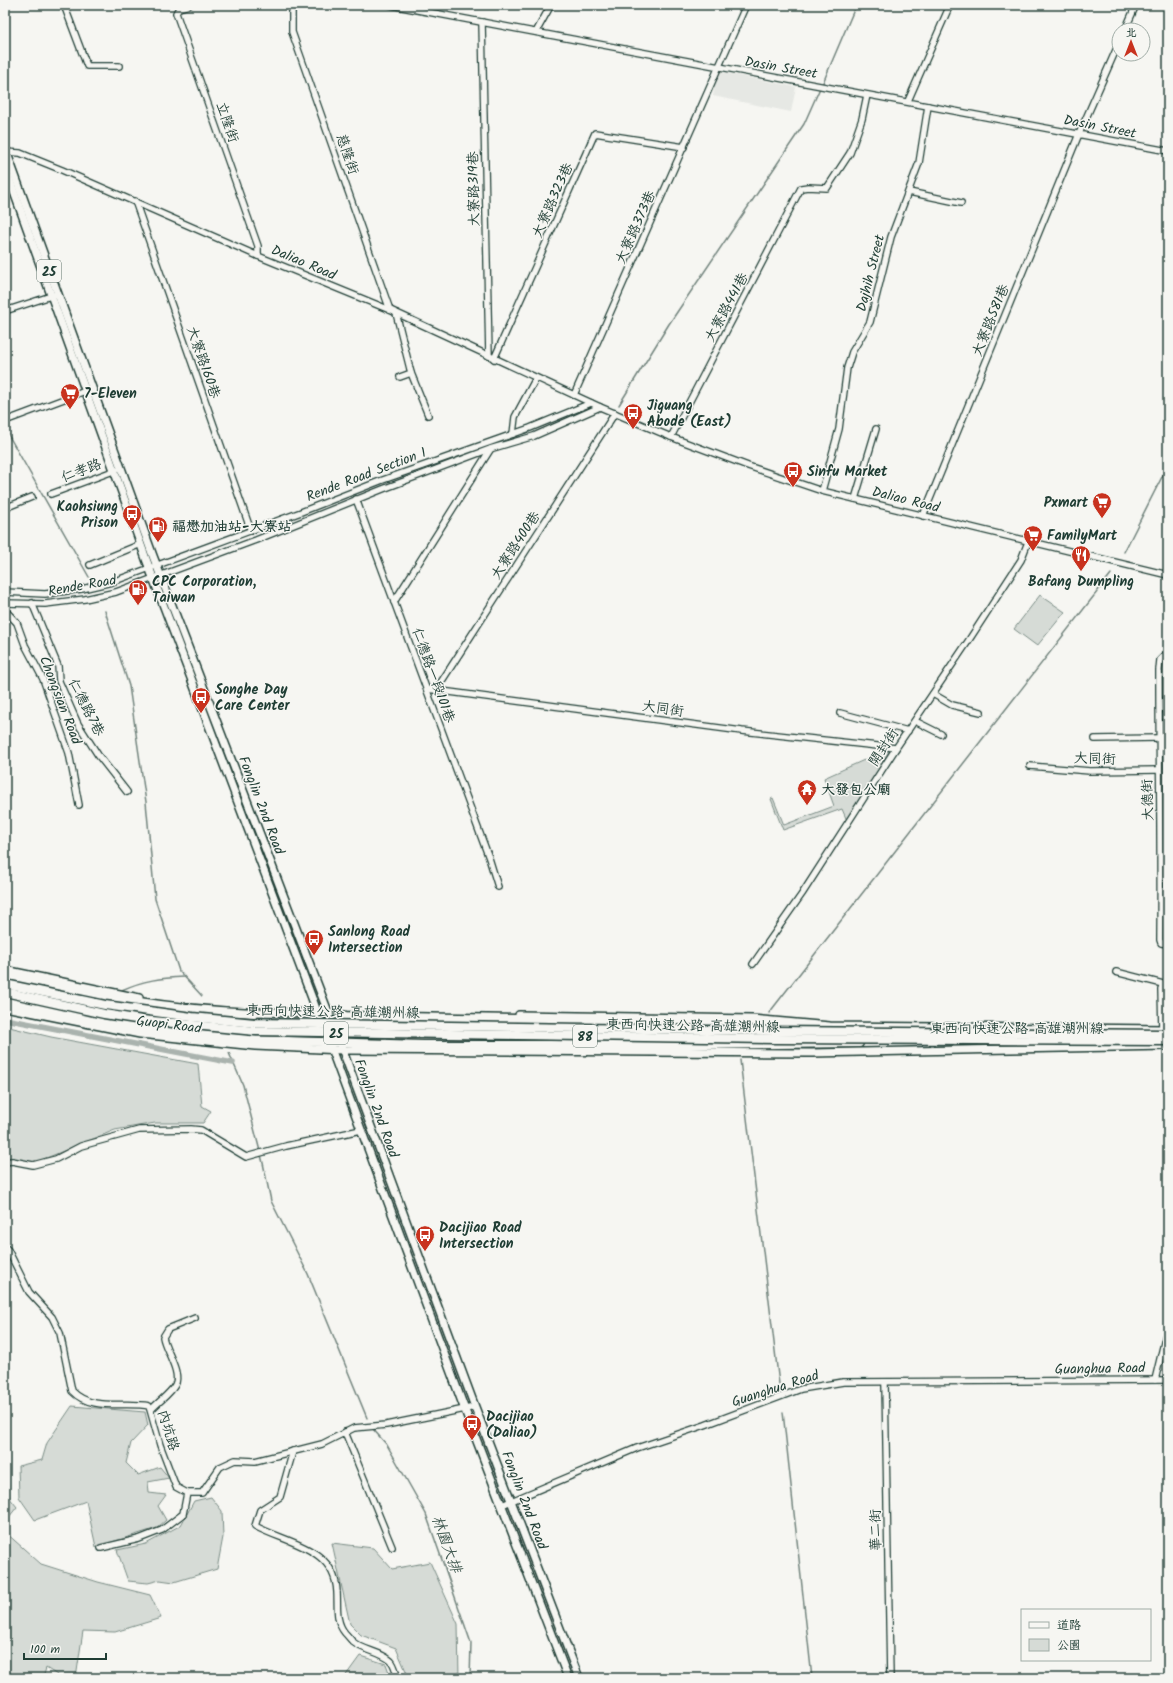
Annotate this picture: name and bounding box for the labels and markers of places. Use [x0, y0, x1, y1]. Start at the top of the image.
supermarket icon: 7-Eleven [59, 382, 81, 410]
place label: 7-Eleven [84, 383, 137, 405]
place label: Jiguang Abode (East) [647, 395, 732, 433]
bus stop icon: Jiguang Abode (East) [622, 402, 644, 430]
bus stop icon: Sinfu Market [782, 460, 804, 488]
place label: Sinfu Market [807, 461, 888, 483]
supermarket icon: Pxmart [1091, 491, 1113, 519]
place label: Pxmart [1044, 492, 1089, 514]
place label: Kaohsiung Prison [57, 496, 118, 534]
bus stop icon: Kaohsiung Prison [121, 503, 143, 531]
fuel station icon: 福懋加油站-大寮站 [147, 515, 169, 543]
place label: 福懋加油站-大寮站 [172, 516, 291, 538]
supermarket icon: FamilyMart [1022, 524, 1044, 552]
place label: FamilyMart [1047, 525, 1118, 547]
restaurant icon: Bafang Dumpling [1070, 544, 1092, 572]
place label: CPC Corporation, Taiwan [152, 571, 257, 609]
place label: Bafang Dumpling [1028, 571, 1134, 593]
fuel station icon: CPC Corporation, Taiwan [127, 578, 149, 606]
place label: Songhe Day Care Center [215, 679, 290, 717]
bus stop icon: Songhe Day Care Center [190, 686, 212, 714]
temple icon: 大發包公廟 [796, 778, 818, 806]
place label: 大發包公廟 [821, 779, 891, 801]
place label: Sanlong Road Intersection [328, 921, 411, 959]
bus stop icon: Sanlong Road Intersection [303, 928, 325, 956]
place label: Dacijiao Road Intersection [439, 1217, 522, 1255]
bus stop icon: Dacijiao Road Intersection [414, 1224, 436, 1252]
place label: Dacijiao (Daliao) [486, 1406, 537, 1444]
bus stop icon: Dacijiao (Daliao) [461, 1413, 483, 1441]

